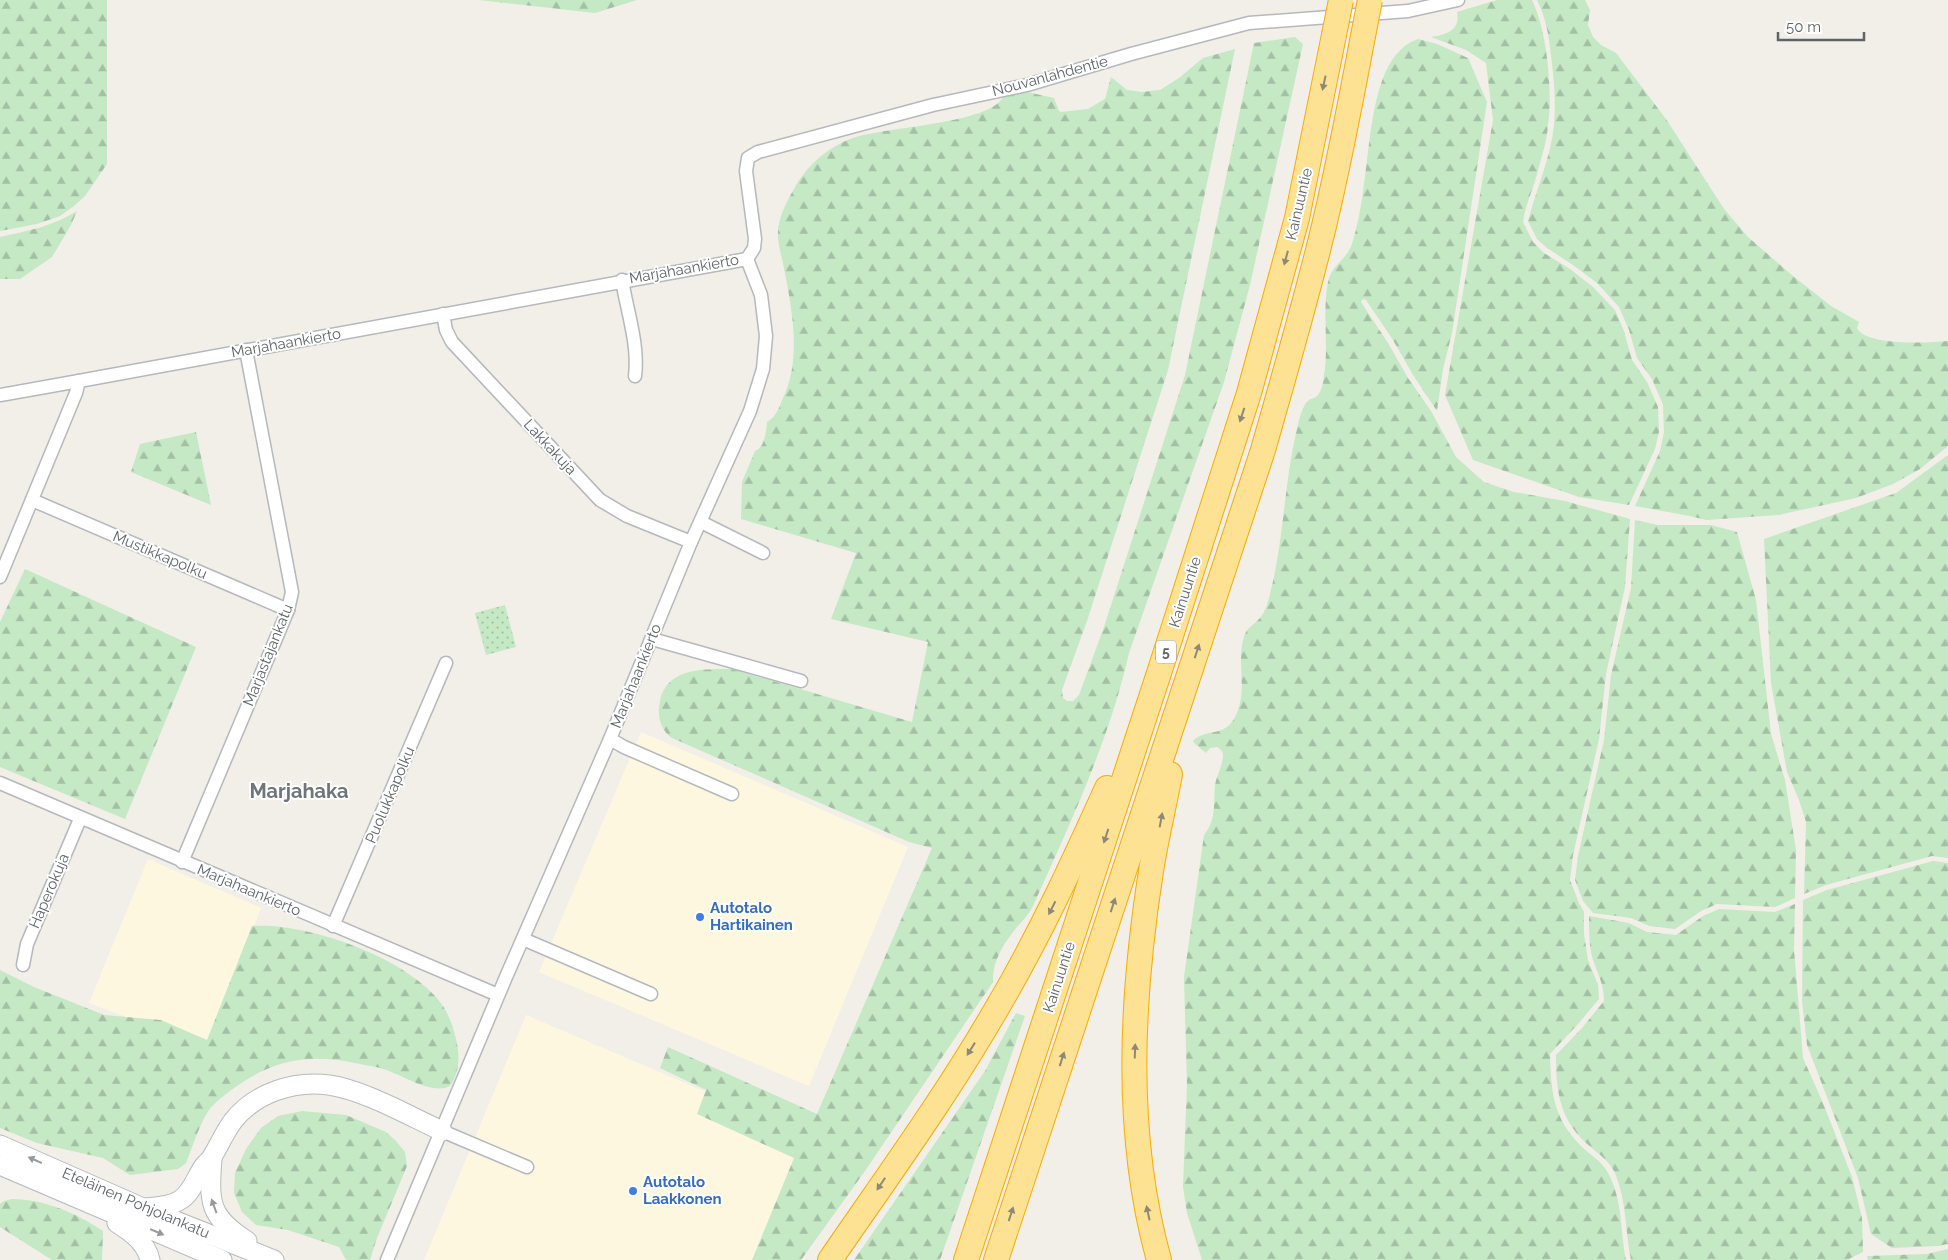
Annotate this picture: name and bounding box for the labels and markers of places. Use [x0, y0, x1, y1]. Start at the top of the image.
place label: Autotalo Hartikainen [710, 899, 793, 934]
marker: Autotalo Hartikainen [694, 911, 706, 923]
place label: Autotalo Laakkonen [643, 1173, 722, 1208]
marker: Autotalo Laakkonen [627, 1185, 639, 1197]

